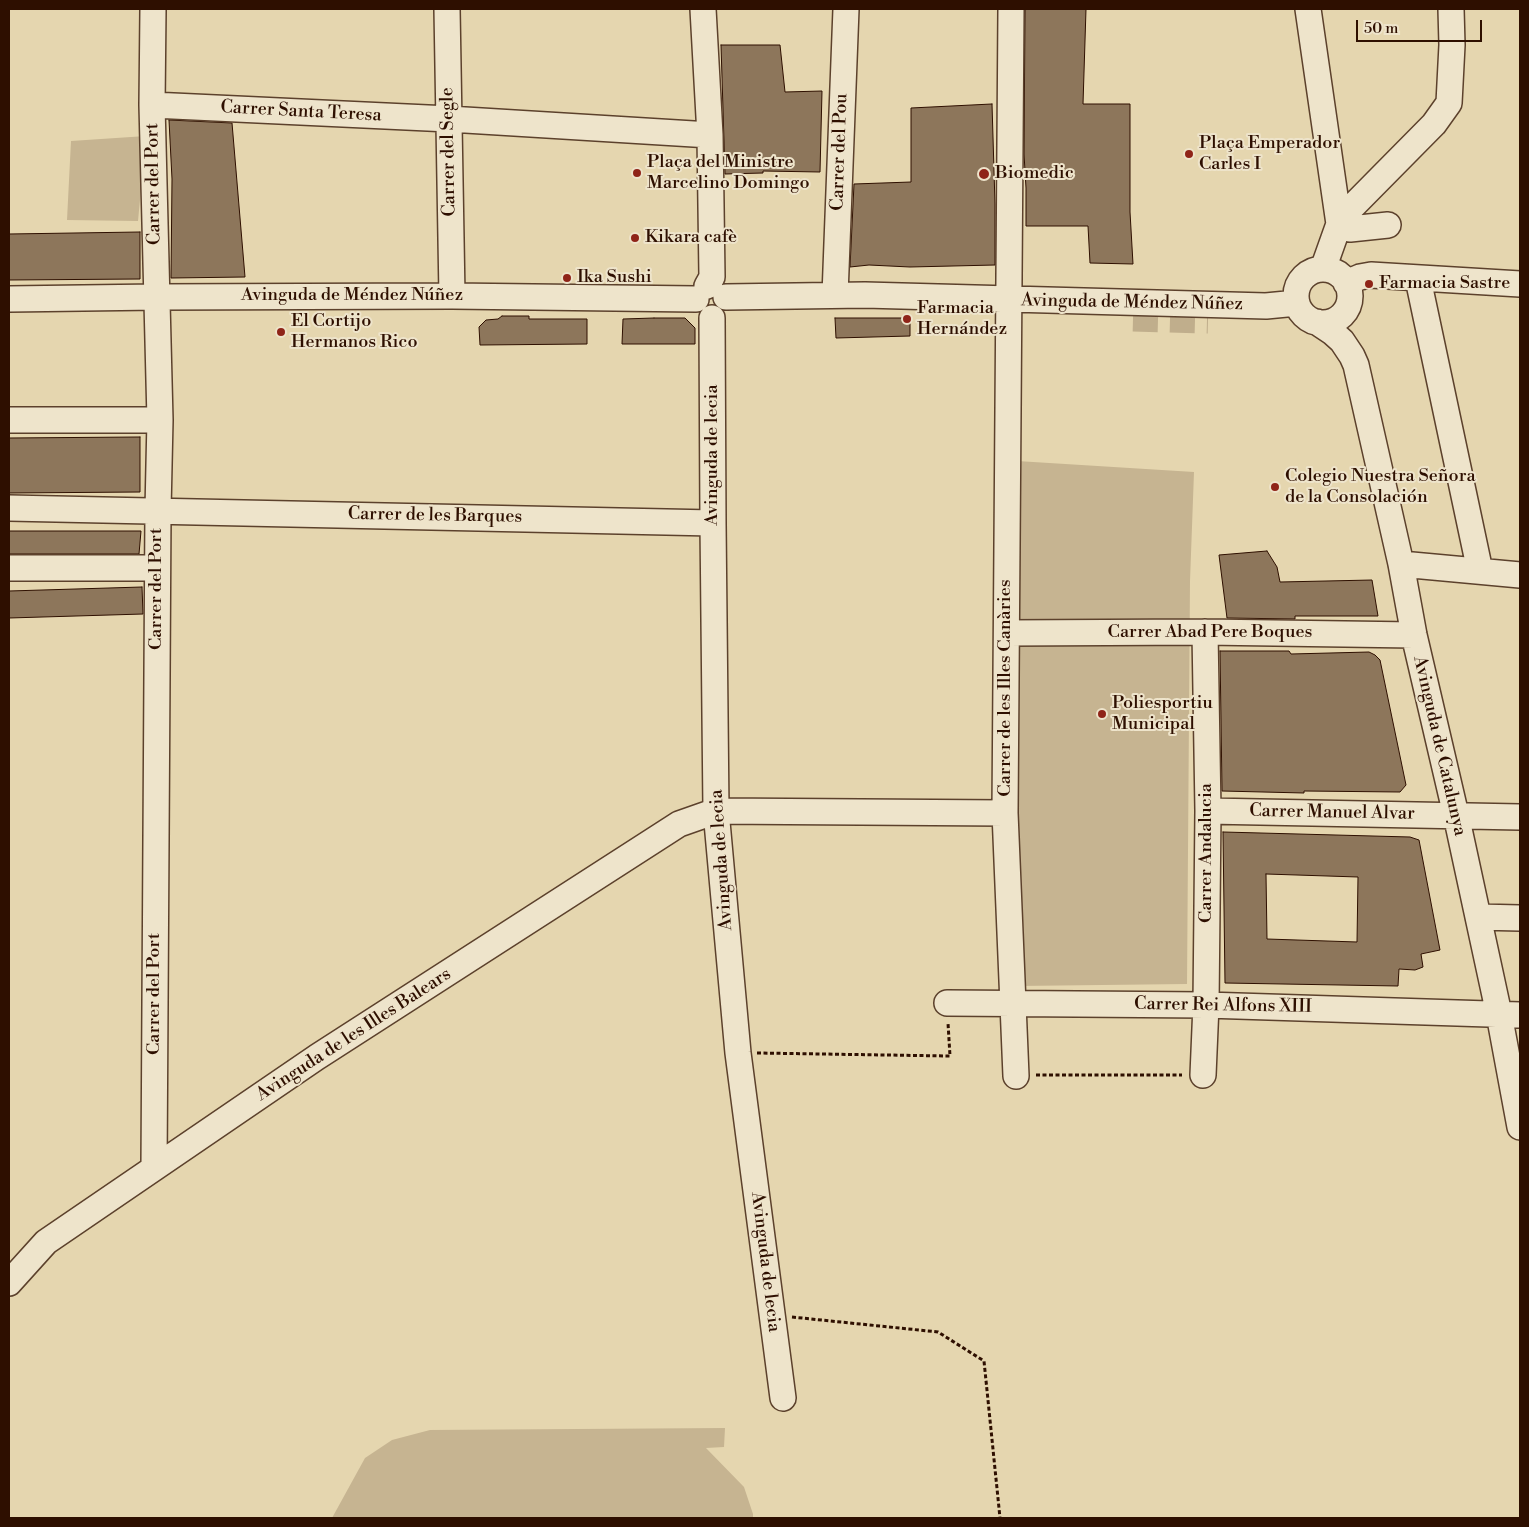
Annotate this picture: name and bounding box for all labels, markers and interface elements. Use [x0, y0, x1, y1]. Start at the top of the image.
scale bar [1359, 10, 1485, 42]
text: 50 m [1364, 19, 1398, 38]
street label: Carrer del Segle [437, 87, 461, 217]
street label: Carrer del Pou [827, 93, 853, 211]
street label: Carrer Santa Teresa [220, 97, 382, 127]
street label: Carrer del Port [142, 123, 166, 245]
place label: Plaça Emperador Carles I [1199, 133, 1340, 176]
marker: Plaça Emperador Carles I [1183, 148, 1195, 160]
place label: Plaça del Ministre Marcelino Domingo [647, 152, 810, 194]
place label: Biomedic [995, 163, 1074, 185]
marker: Plaça del Ministre Marcelino Domingo [631, 167, 643, 179]
marker: Biomedic [977, 167, 991, 181]
place label: Kikara cafè [645, 227, 737, 249]
marker: Kikara cafè [629, 232, 641, 244]
place label: Ika Sushi [577, 267, 652, 289]
marker: Ika Sushi [561, 272, 573, 284]
place label: Farmacia Sastre [1379, 273, 1510, 295]
marker: Farmacia Sastre [1363, 278, 1375, 290]
street label: Avinguda de Méndez Núñez [241, 285, 463, 307]
street label: Avinguda de Méndez Núñez [1021, 290, 1243, 316]
place label: Farmacia Hernández [917, 298, 1007, 340]
place label: El Cortijo Hermanos Rico [291, 311, 418, 354]
marker: Farmacia Hernández [901, 313, 913, 325]
marker: El Cortijo Hermanos Rico [275, 326, 287, 338]
street label: Avinguda de lecia [702, 384, 724, 526]
place label: Colegio Nuestra Señora de la Consolación [1285, 466, 1476, 508]
marker: Colegio Nuestra Señora de la Consolación [1269, 481, 1281, 493]
street label: Carrer de les Barques [348, 504, 522, 528]
street label: Carrer del Port [146, 528, 168, 650]
street label: Carrer de les Illes Canàries [995, 579, 1017, 797]
street label: Carrer Abad Pere Boques [1108, 622, 1312, 644]
street label: Avinguda de Catalunya [1408, 654, 1470, 838]
place label: Poliesportiu Municipal [1112, 693, 1213, 736]
marker: Poliesportiu Municipal [1096, 708, 1108, 720]
street label: Carrer Andalucia [1196, 783, 1218, 923]
street label: Avinguda de lecia [706, 789, 738, 931]
street label: Carrer Manuel Alvar [1249, 801, 1415, 825]
street label: Carrer del Port [144, 933, 166, 1055]
street label: Avinguda de les Illes Balears [253, 964, 455, 1106]
street label: Carrer Rei Alfons XIII [1134, 994, 1312, 1018]
street label: Avinguda de lecia [746, 1191, 784, 1333]

